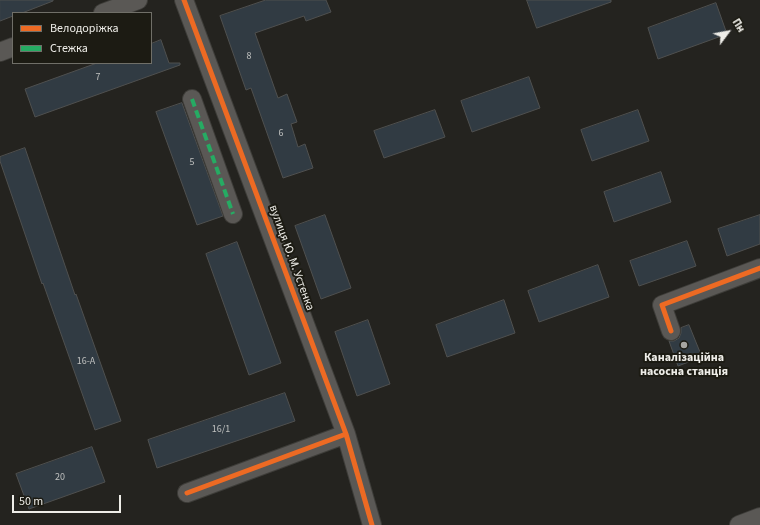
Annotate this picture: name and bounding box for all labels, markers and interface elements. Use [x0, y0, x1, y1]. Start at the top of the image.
legend [12, 12, 152, 64]
north arrow [708, 12, 748, 52]
text: Пн [729, 16, 749, 35]
text: Велодоріжка [50, 20, 119, 37]
text: Стежка [50, 40, 88, 57]
house number: 8 [247, 51, 251, 63]
house number: 7 [96, 72, 100, 84]
house number: 6 [279, 128, 283, 140]
house number: 5 [190, 157, 194, 169]
street label: вулиця Ю. М. Устенка [265, 203, 317, 313]
marker: Каналізаційна насосна станція [679, 340, 689, 350]
place label: Каналізаційна насосна станція [640, 351, 728, 379]
house number: 16-А [77, 356, 95, 368]
house number: 16/1 [212, 424, 230, 436]
house number: 20 [55, 472, 65, 484]
scale bar [14, 487, 123, 513]
text: 50 m [19, 493, 43, 510]

